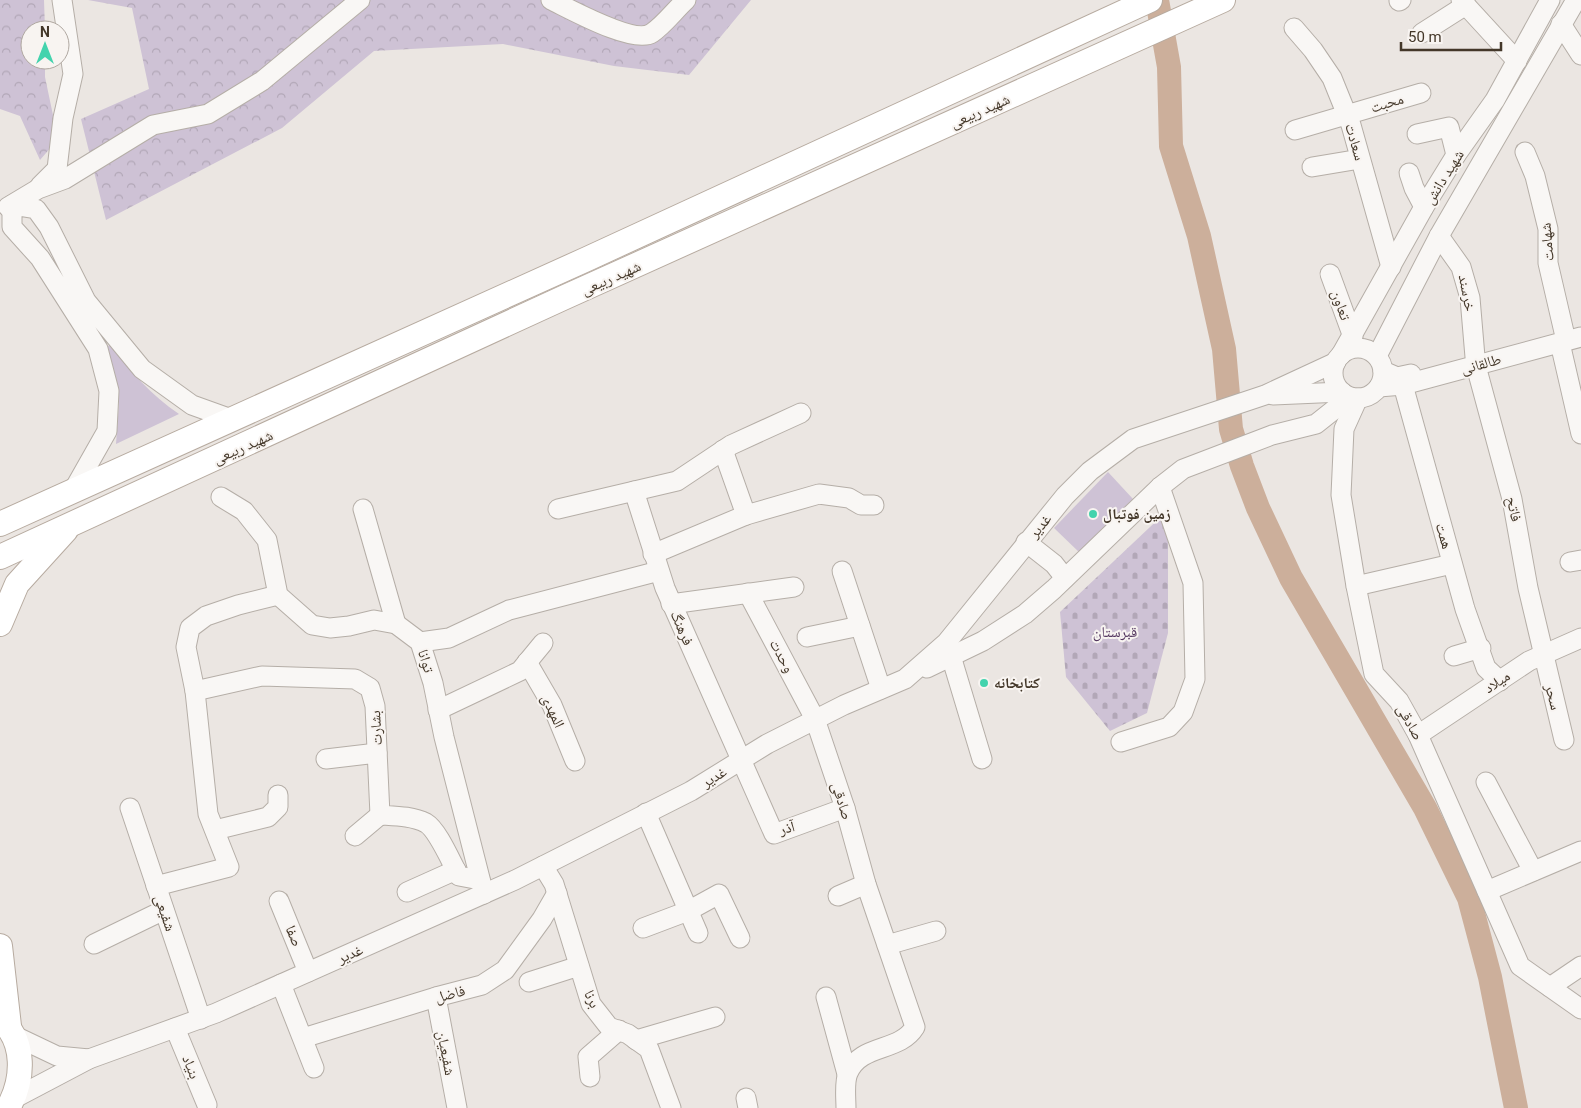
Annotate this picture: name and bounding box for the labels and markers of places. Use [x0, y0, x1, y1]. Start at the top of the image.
place label: زمین فوتبال [1103, 505, 1171, 523]
marker: زمین فوتبال [1087, 508, 1099, 520]
place label: کتابخانه [994, 674, 1040, 692]
marker: کتابخانه [978, 677, 990, 689]

